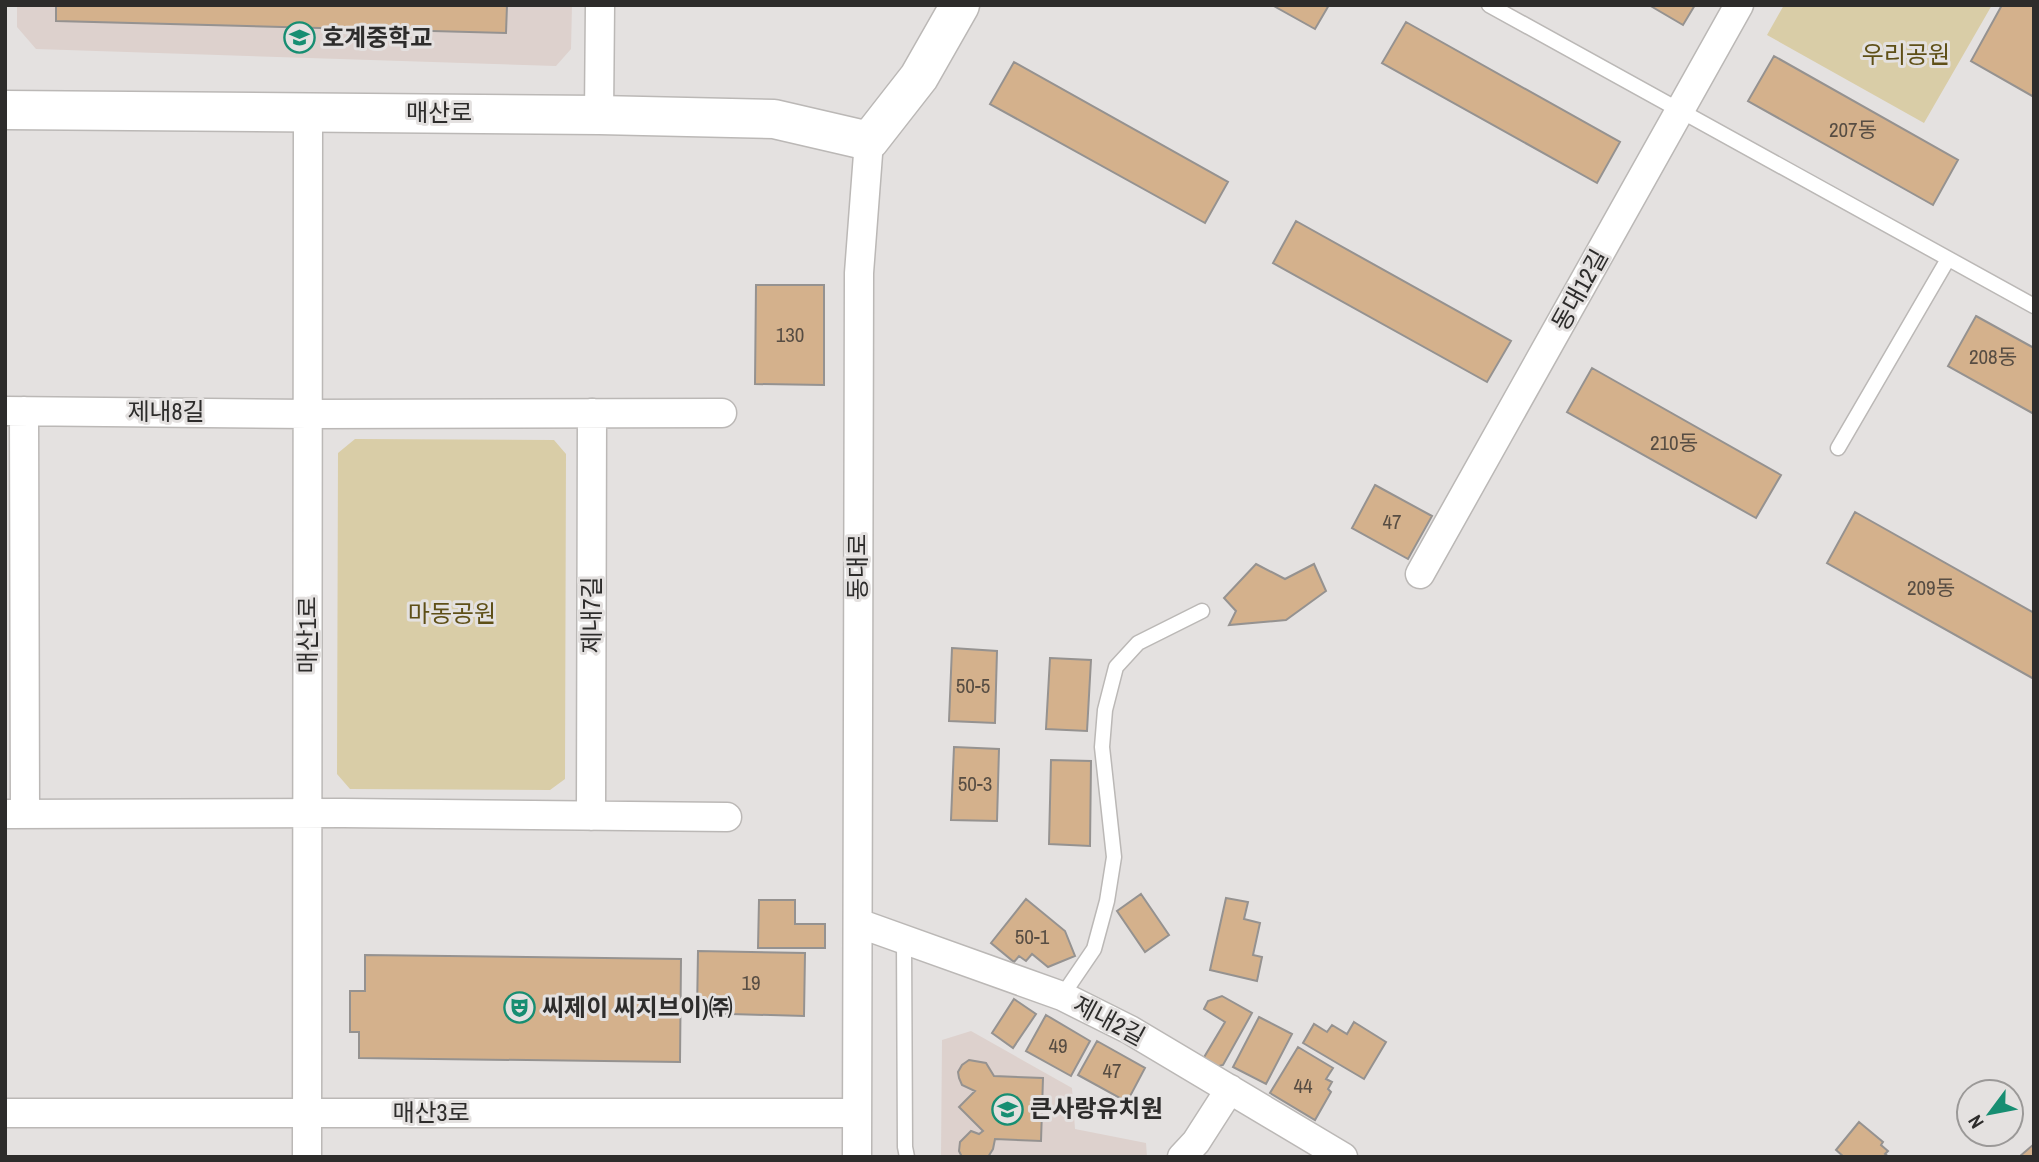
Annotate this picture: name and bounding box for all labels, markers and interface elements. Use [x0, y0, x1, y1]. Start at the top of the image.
school or university icon: 호계중학교 [282, 21, 316, 55]
place label: 호계중학교 [322, 21, 432, 53]
park label: 우리공원 [1862, 38, 1950, 70]
street label: 매산로 [406, 96, 472, 128]
house number: 207동 [1829, 115, 1877, 144]
street label: 동대12길 [1544, 243, 1614, 336]
house number: 130 [776, 320, 804, 349]
house number: 208동 [1969, 342, 2017, 371]
street label: 제내8길 [127, 395, 205, 427]
house number: 210동 [1650, 428, 1698, 457]
house number: 47 [1382, 507, 1402, 536]
street label: 동대로 [841, 534, 873, 600]
house number: 209동 [1907, 573, 1955, 602]
street label: 제내7길 [575, 576, 607, 654]
street label: 매산1로 [291, 596, 323, 674]
park label: 마동공원 [408, 597, 496, 629]
house number: 50-5 [956, 671, 990, 700]
house number: 50-3 [958, 769, 992, 798]
house number: 50-1 [1015, 922, 1050, 951]
house number: 19 [741, 968, 761, 997]
street label: 제내2길 [1068, 988, 1151, 1052]
theatre icon: 씨제이 씨지브이)㈜ [502, 991, 536, 1025]
place label: 씨제이 씨지브이)㈜ [542, 991, 733, 1023]
house number: 49 [1048, 1031, 1068, 1060]
house number: 47 [1102, 1056, 1122, 1085]
house number: 44 [1293, 1071, 1313, 1100]
north arrow [1955, 1078, 2025, 1148]
school or university icon: 큰사랑유치원 [990, 1092, 1024, 1126]
place label: 큰사랑유치원 [1030, 1092, 1162, 1124]
street label: 매산3로 [392, 1096, 470, 1128]
text: N [1962, 1110, 1990, 1134]

